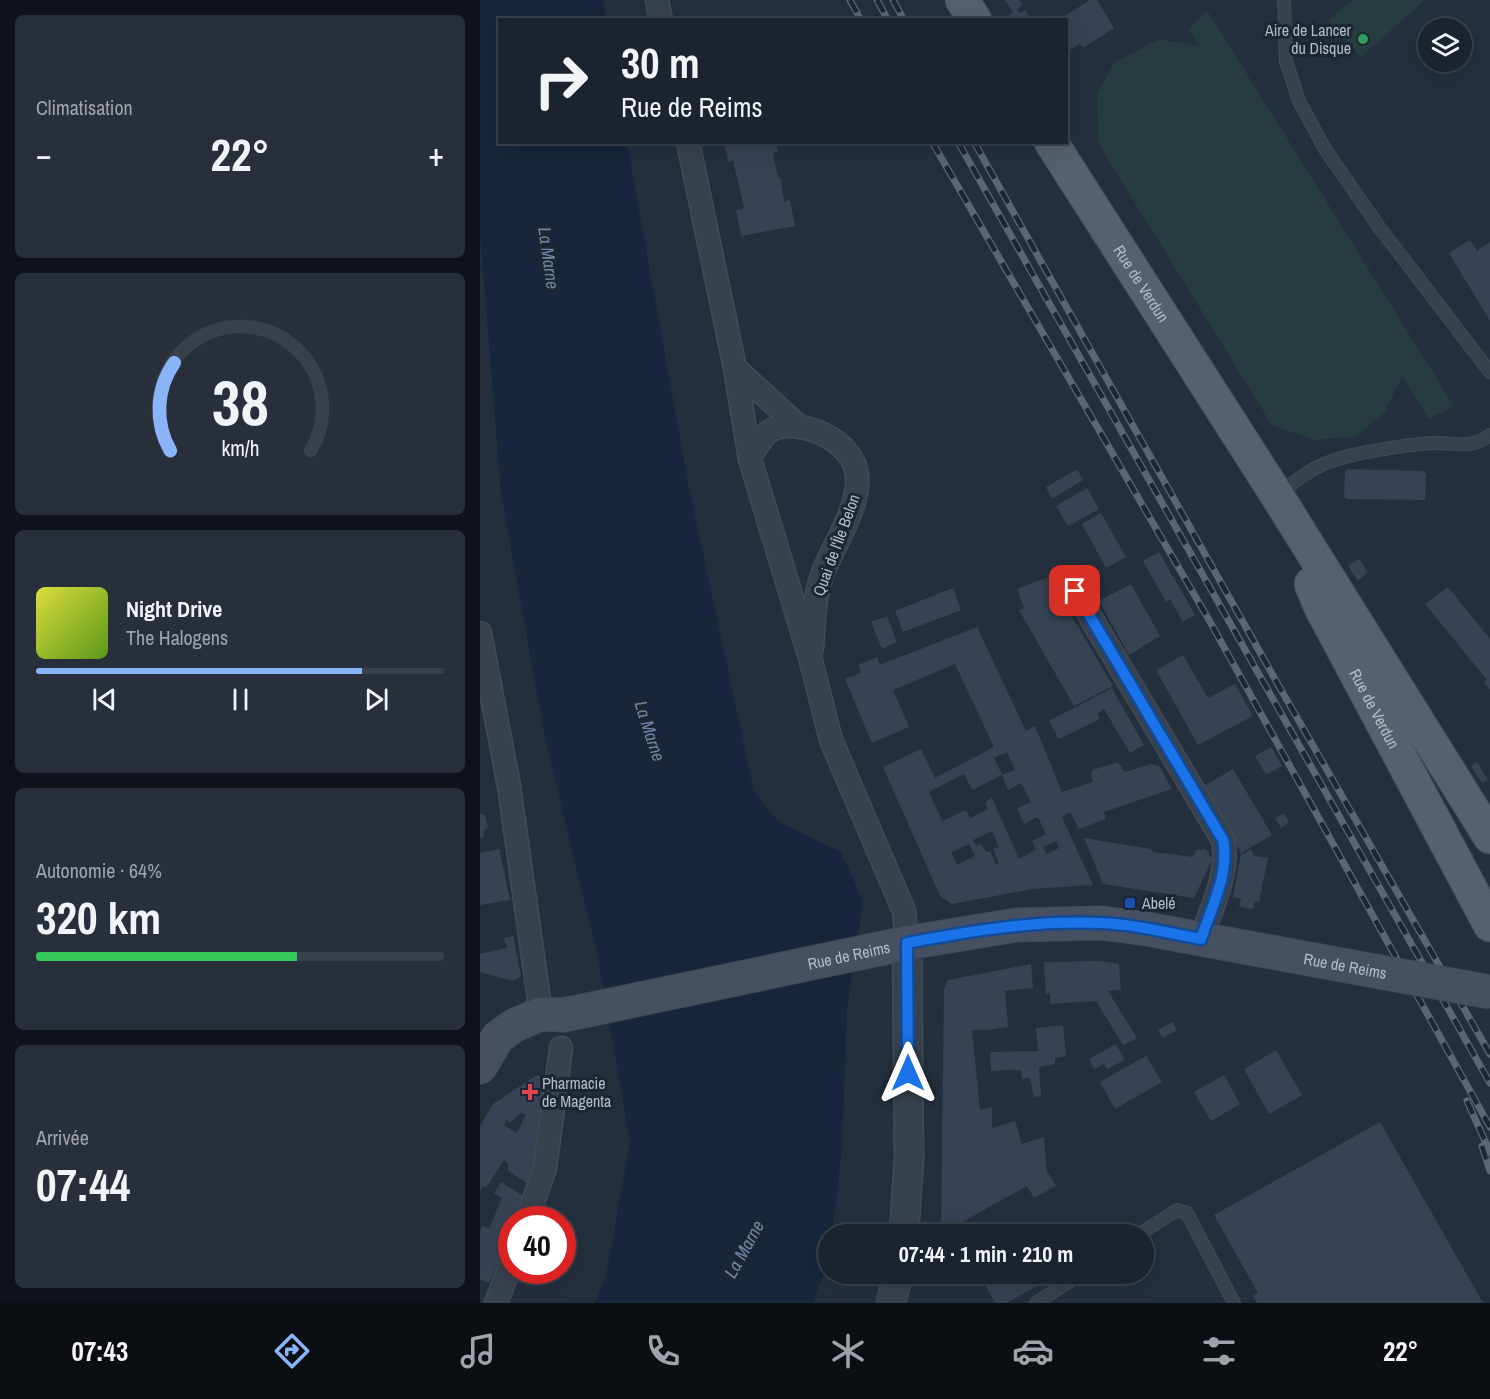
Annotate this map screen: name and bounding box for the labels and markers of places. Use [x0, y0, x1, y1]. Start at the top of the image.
place label: Aire de Lancer du Disque [1264, 19, 1352, 59]
marker: Aire de Lancer du Disque [1356, 32, 1370, 46]
pin [1049, 565, 1100, 616]
place label: Abelé [1141, 892, 1176, 914]
marker: Abelé [1123, 896, 1137, 910]
place label: Pharmacie de Magenta [542, 1072, 612, 1112]
marker: Pharmacie de Magenta [523, 1085, 537, 1099]

